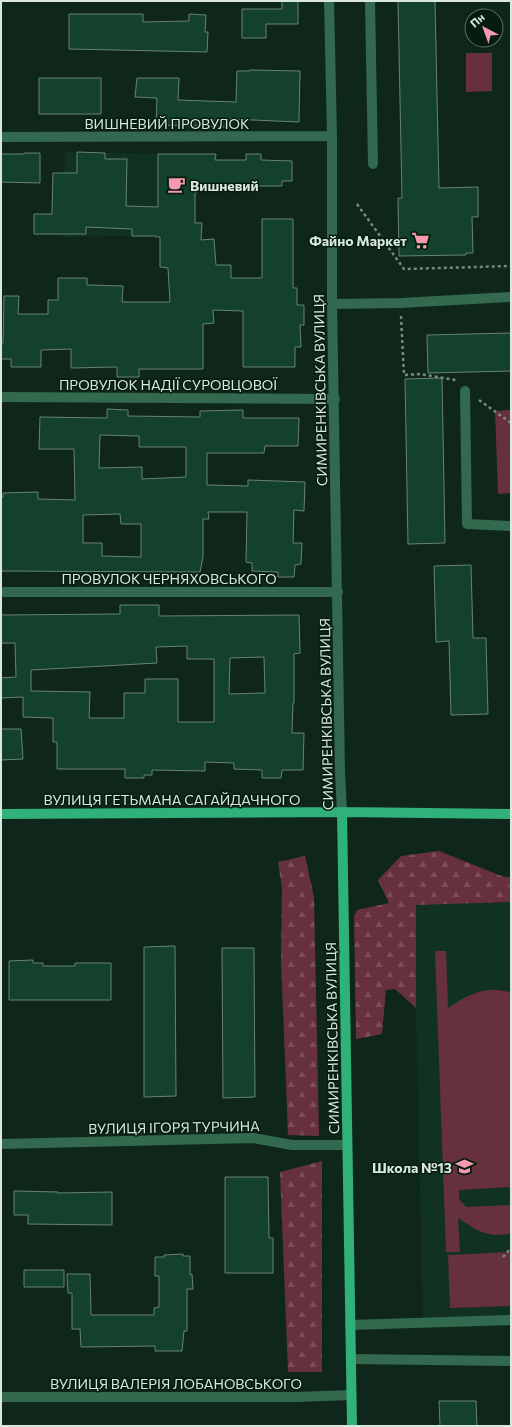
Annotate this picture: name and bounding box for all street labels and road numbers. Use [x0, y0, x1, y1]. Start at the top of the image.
street label: ВИШНЕВИЙ ПРОВУЛОК [85, 115, 249, 132]
street label: СИМИРЕНКІВСЬКА ВУЛИЦЯ [310, 294, 330, 486]
street label: ПРОВУЛОК НАДІЇ СУРОВЦОВОЇ [59, 376, 278, 393]
street label: ПРОВУЛОК ЧЕРНЯХОВСЬКОГО [61, 570, 277, 587]
street label: СИМИРЕНКІВСЬКА ВУЛИЦЯ [316, 618, 336, 810]
street label: ВУЛИЦЯ ГЕТЬМАНА САГАЙДАЧНОГО [44, 791, 301, 808]
street label: СИМИРЕНКІВСЬКА ВУЛИЦЯ [322, 942, 342, 1134]
street label: ВУЛИЦЯ ІГОРЯ ТУРЧИНА [88, 1117, 260, 1137]
street label: ВУЛИЦЯ ВАЛЕРІЯ ЛОБАНОВСЬКОГО [50, 1375, 302, 1392]

